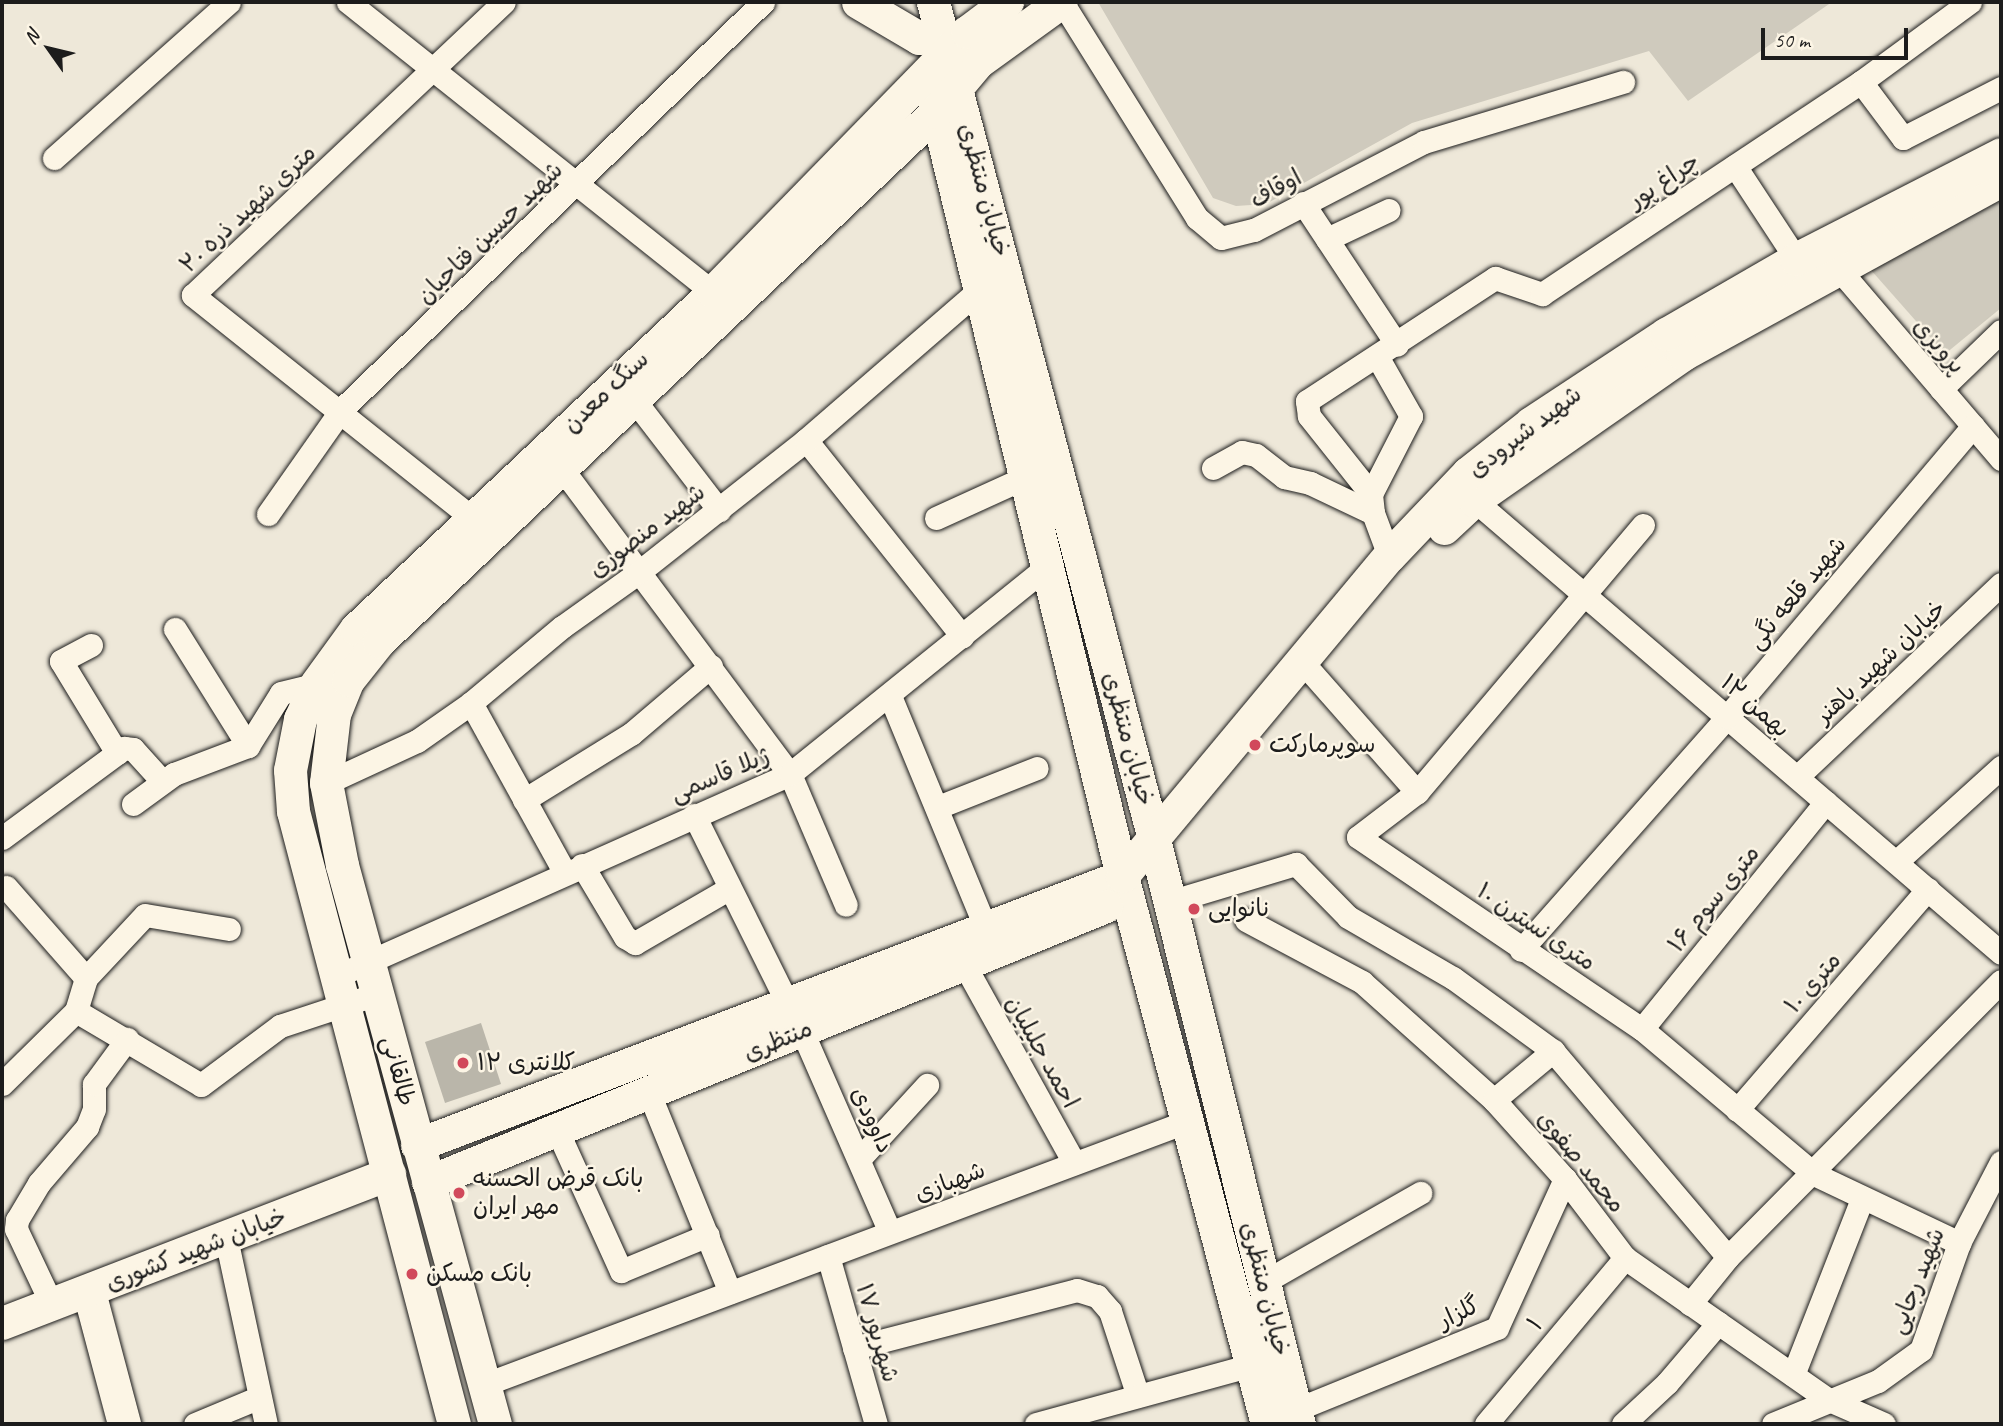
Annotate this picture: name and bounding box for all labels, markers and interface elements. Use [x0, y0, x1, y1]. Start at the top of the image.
north arrow [14, 14, 84, 84]
scale bar [1765, 14, 1912, 58]
text: N [18, 26, 45, 49]
text: 50 m [1774, 27, 1810, 53]
street label: خیابان منتظری [952, 120, 1016, 260]
street label: ۲۰ متری شهید ذره [174, 139, 322, 279]
street label: چراغ پور [1623, 147, 1705, 215]
street label: شهید حسین فتاحیان [411, 156, 569, 310]
street label: اوقاف [1245, 163, 1307, 215]
street label: پرویزی [1907, 312, 1971, 380]
street label: سنگ معدن [557, 345, 655, 439]
street label: شهید شیرودی [1462, 380, 1588, 484]
street label: شهید منصوری [583, 478, 711, 584]
street label: شهید قلعه نگی [1741, 531, 1853, 655]
street label: خیابان شهید باهنر [1810, 594, 1952, 730]
street label: ۱۲ بهمن [1714, 668, 1796, 744]
street label: خیابان منتظری [1096, 669, 1160, 809]
place label: سوپرمارکت [1269, 731, 1375, 759]
marker: سوپرمارکت [1247, 737, 1263, 753]
street label: ژیلا قاسمی [666, 741, 774, 809]
street label: ۱۶ متری سوم [1662, 840, 1766, 958]
street label: ۱۰ متری نسترن [1471, 877, 1601, 977]
place label: نانوایی [1208, 895, 1270, 923]
marker: نانوایی [1186, 901, 1202, 917]
street label: ۱۰ متری [1779, 946, 1847, 1020]
street label: احمد جلیلیان [999, 991, 1085, 1113]
street label: منتظری [739, 1014, 817, 1068]
street label: طالقانی [375, 1033, 421, 1109]
place label: کلانتری ۱۲ [477, 1049, 575, 1077]
marker: کلانتری ۱۲ [455, 1055, 471, 1071]
street label: داوودی [844, 1082, 900, 1158]
street label: محمد صفوی [1531, 1105, 1631, 1219]
street label: شهبازی [911, 1155, 989, 1209]
place label: بانک قرض الحسنه مهر ایران [473, 1165, 644, 1221]
marker: بانک قرض الحسنه مهر ایران [451, 1185, 467, 1201]
street label: خیابان شهید کشوری [102, 1202, 290, 1298]
street label: خیابان منتظری [1234, 1219, 1296, 1359]
street label: شهید رجایی [1883, 1224, 1951, 1338]
place label: بانک مسکن [426, 1260, 532, 1288]
marker: بانک مسکن [404, 1266, 420, 1282]
street label: ۱۷ شهریور [849, 1280, 905, 1386]
street label: گلزار [1433, 1291, 1485, 1335]
street label: ۱ [1521, 1311, 1549, 1337]

